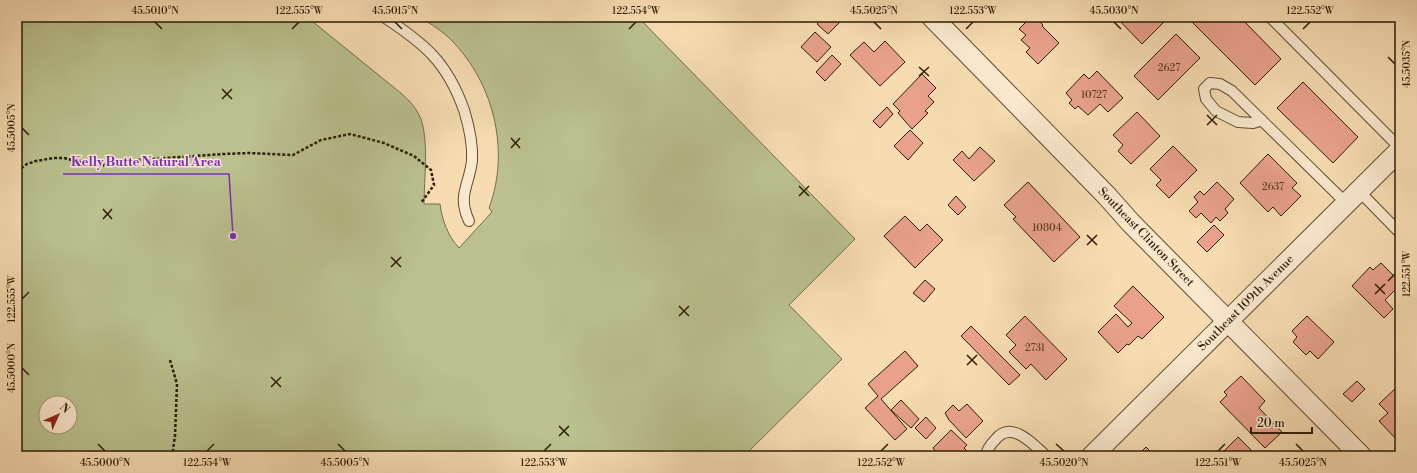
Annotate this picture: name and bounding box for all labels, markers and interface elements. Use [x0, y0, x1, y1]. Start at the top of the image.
text: 45.5010°N [131, 5, 179, 17]
text: 122.555°W [275, 5, 324, 17]
text: 45.5015°N [372, 5, 419, 17]
text: 122.554°W [612, 5, 661, 17]
text: 45.5025°N [850, 5, 899, 17]
text: 122.553°W [949, 5, 998, 17]
text: 45.5030°N [1089, 5, 1139, 17]
text: 122.552°W [1286, 5, 1335, 17]
text: 45.5035°N [1401, 39, 1413, 88]
house number: 2627 [1158, 62, 1180, 74]
house number: 10727 [1081, 89, 1107, 101]
text: 45.5005°N [6, 103, 18, 153]
callout: Kelly Butte Natural Area [63, 149, 229, 174]
text: Kelly Butte Natural Area [71, 154, 222, 170]
house number: 2637 [1262, 181, 1284, 193]
street label: Southeast Clinton Street [1095, 184, 1198, 290]
house number: 10804 [1032, 222, 1062, 234]
text: 122.551°W [1401, 250, 1413, 297]
street label: Southeast 109th Avenue [1195, 252, 1297, 354]
text: 122.555°W [6, 274, 18, 323]
text: 45.5000°N [6, 342, 18, 393]
house number: 2731 [1025, 342, 1046, 354]
north arrow [38, 395, 78, 435]
text: N [56, 401, 73, 417]
scale bar [1251, 409, 1312, 435]
text: 20 m [1257, 416, 1285, 431]
text: 45.5000°N [80, 457, 131, 469]
text: 122.554°W [183, 457, 232, 469]
text: 45.5005°N [320, 457, 370, 469]
text: 122.553°W [520, 457, 569, 469]
text: 122.552°W [857, 457, 906, 469]
text: 45.5020°N [1039, 457, 1089, 469]
text: 122.551°W [1195, 457, 1242, 469]
text: 45.5025°N [1279, 457, 1328, 469]

